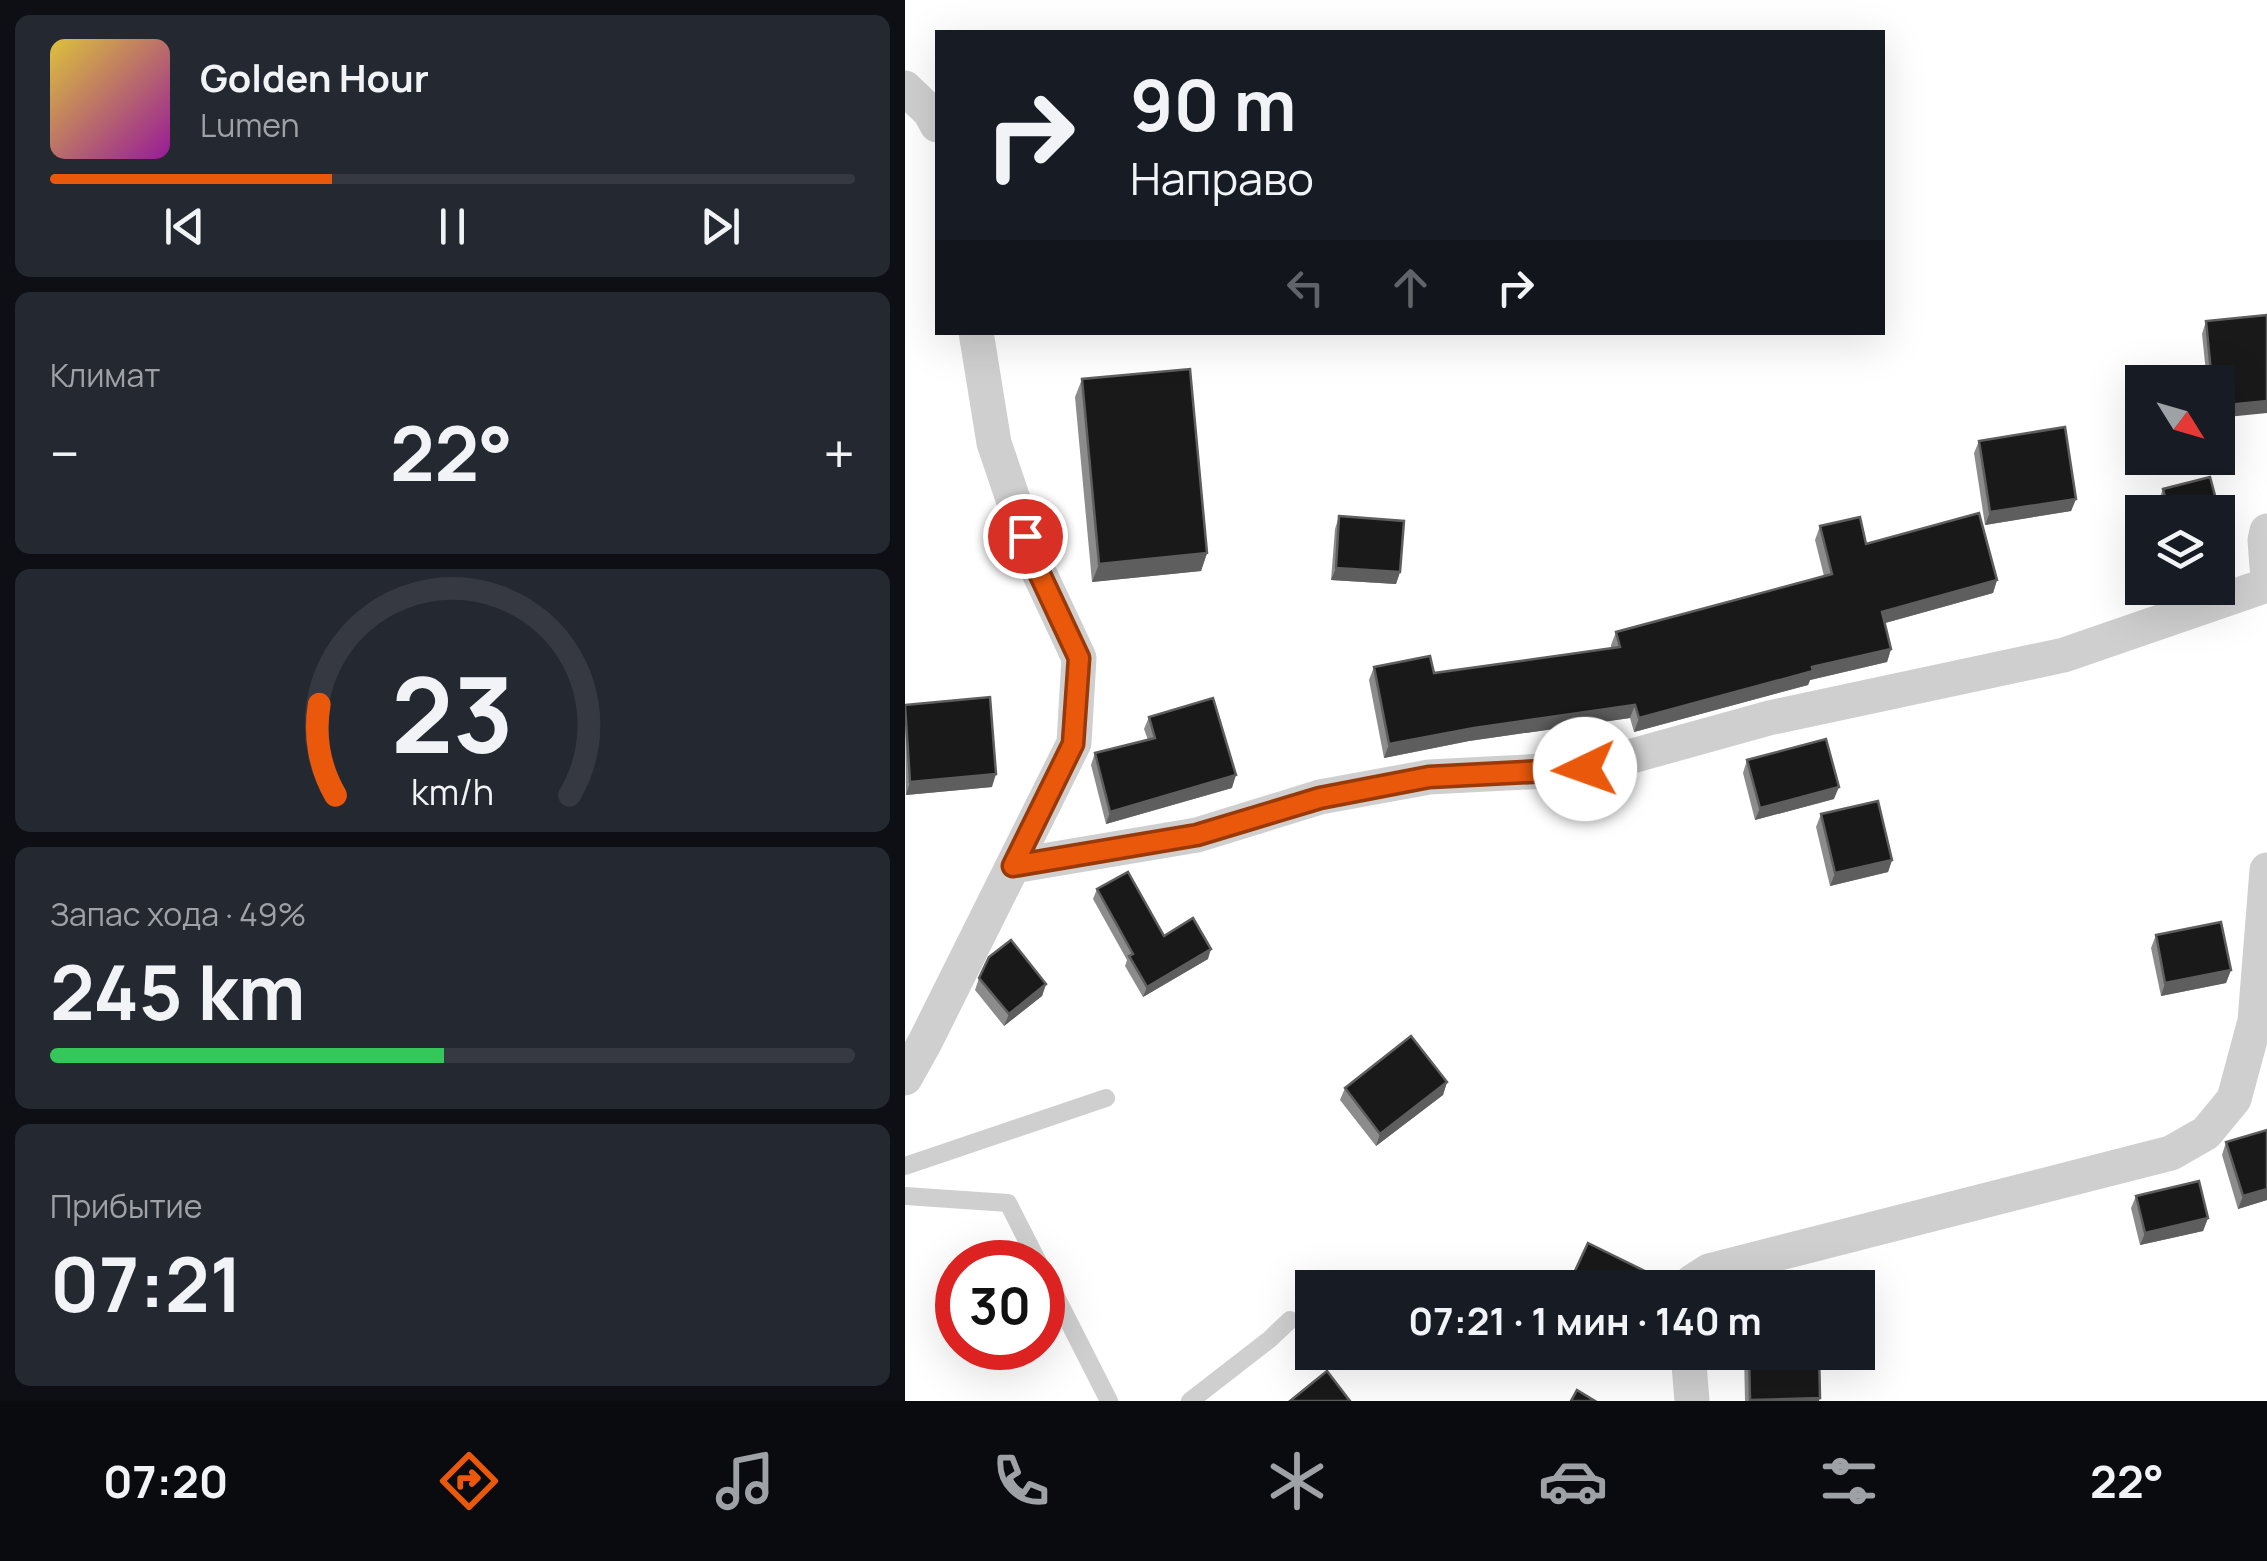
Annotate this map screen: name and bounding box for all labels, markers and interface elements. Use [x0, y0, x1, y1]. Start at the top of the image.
text: Golden Hour [200, 51, 429, 103]
text: 90 m [1130, 56, 1297, 152]
icon: right [965, 70, 1095, 200]
text: Lumen [200, 103, 300, 147]
text: Направо [1130, 147, 1314, 209]
icon: previous [157, 199, 212, 254]
icon: pause [425, 199, 480, 254]
icon: next [693, 199, 748, 254]
icon: left [1278, 260, 1333, 315]
icon: ahead [1383, 260, 1438, 315]
icon: right [1488, 260, 1543, 315]
text: Климат [50, 353, 160, 397]
north arrow [2125, 365, 2235, 475]
map controls [2125, 365, 2235, 605]
text: 22° [390, 401, 513, 504]
text: − [50, 415, 80, 491]
text: + [823, 415, 855, 491]
pin [983, 494, 1068, 579]
button: layers [2125, 495, 2235, 605]
icon: arrive [998, 509, 1053, 564]
text: 23 [391, 642, 514, 784]
position arrow [1533, 717, 1637, 821]
text: km/h [411, 767, 494, 816]
text: Запас хода · 49% [50, 892, 306, 936]
text: 245 km [50, 940, 306, 1043]
text: Прибытие [50, 1184, 203, 1228]
text: 07:21 [50, 1232, 243, 1335]
speed limit sign: 30 [935, 1240, 1065, 1370]
text: 07:21 · 1 мин · 140 m [1408, 1294, 1762, 1346]
icon: directions [434, 1446, 504, 1516]
icon: music [710, 1446, 780, 1516]
icon: phone [986, 1446, 1056, 1516]
icon: climate [1262, 1446, 1332, 1516]
icon: car [1538, 1446, 1608, 1516]
icon: filters [1814, 1446, 1884, 1516]
text: 07:20 [103, 1450, 228, 1512]
text: 22° [2090, 1450, 2164, 1512]

